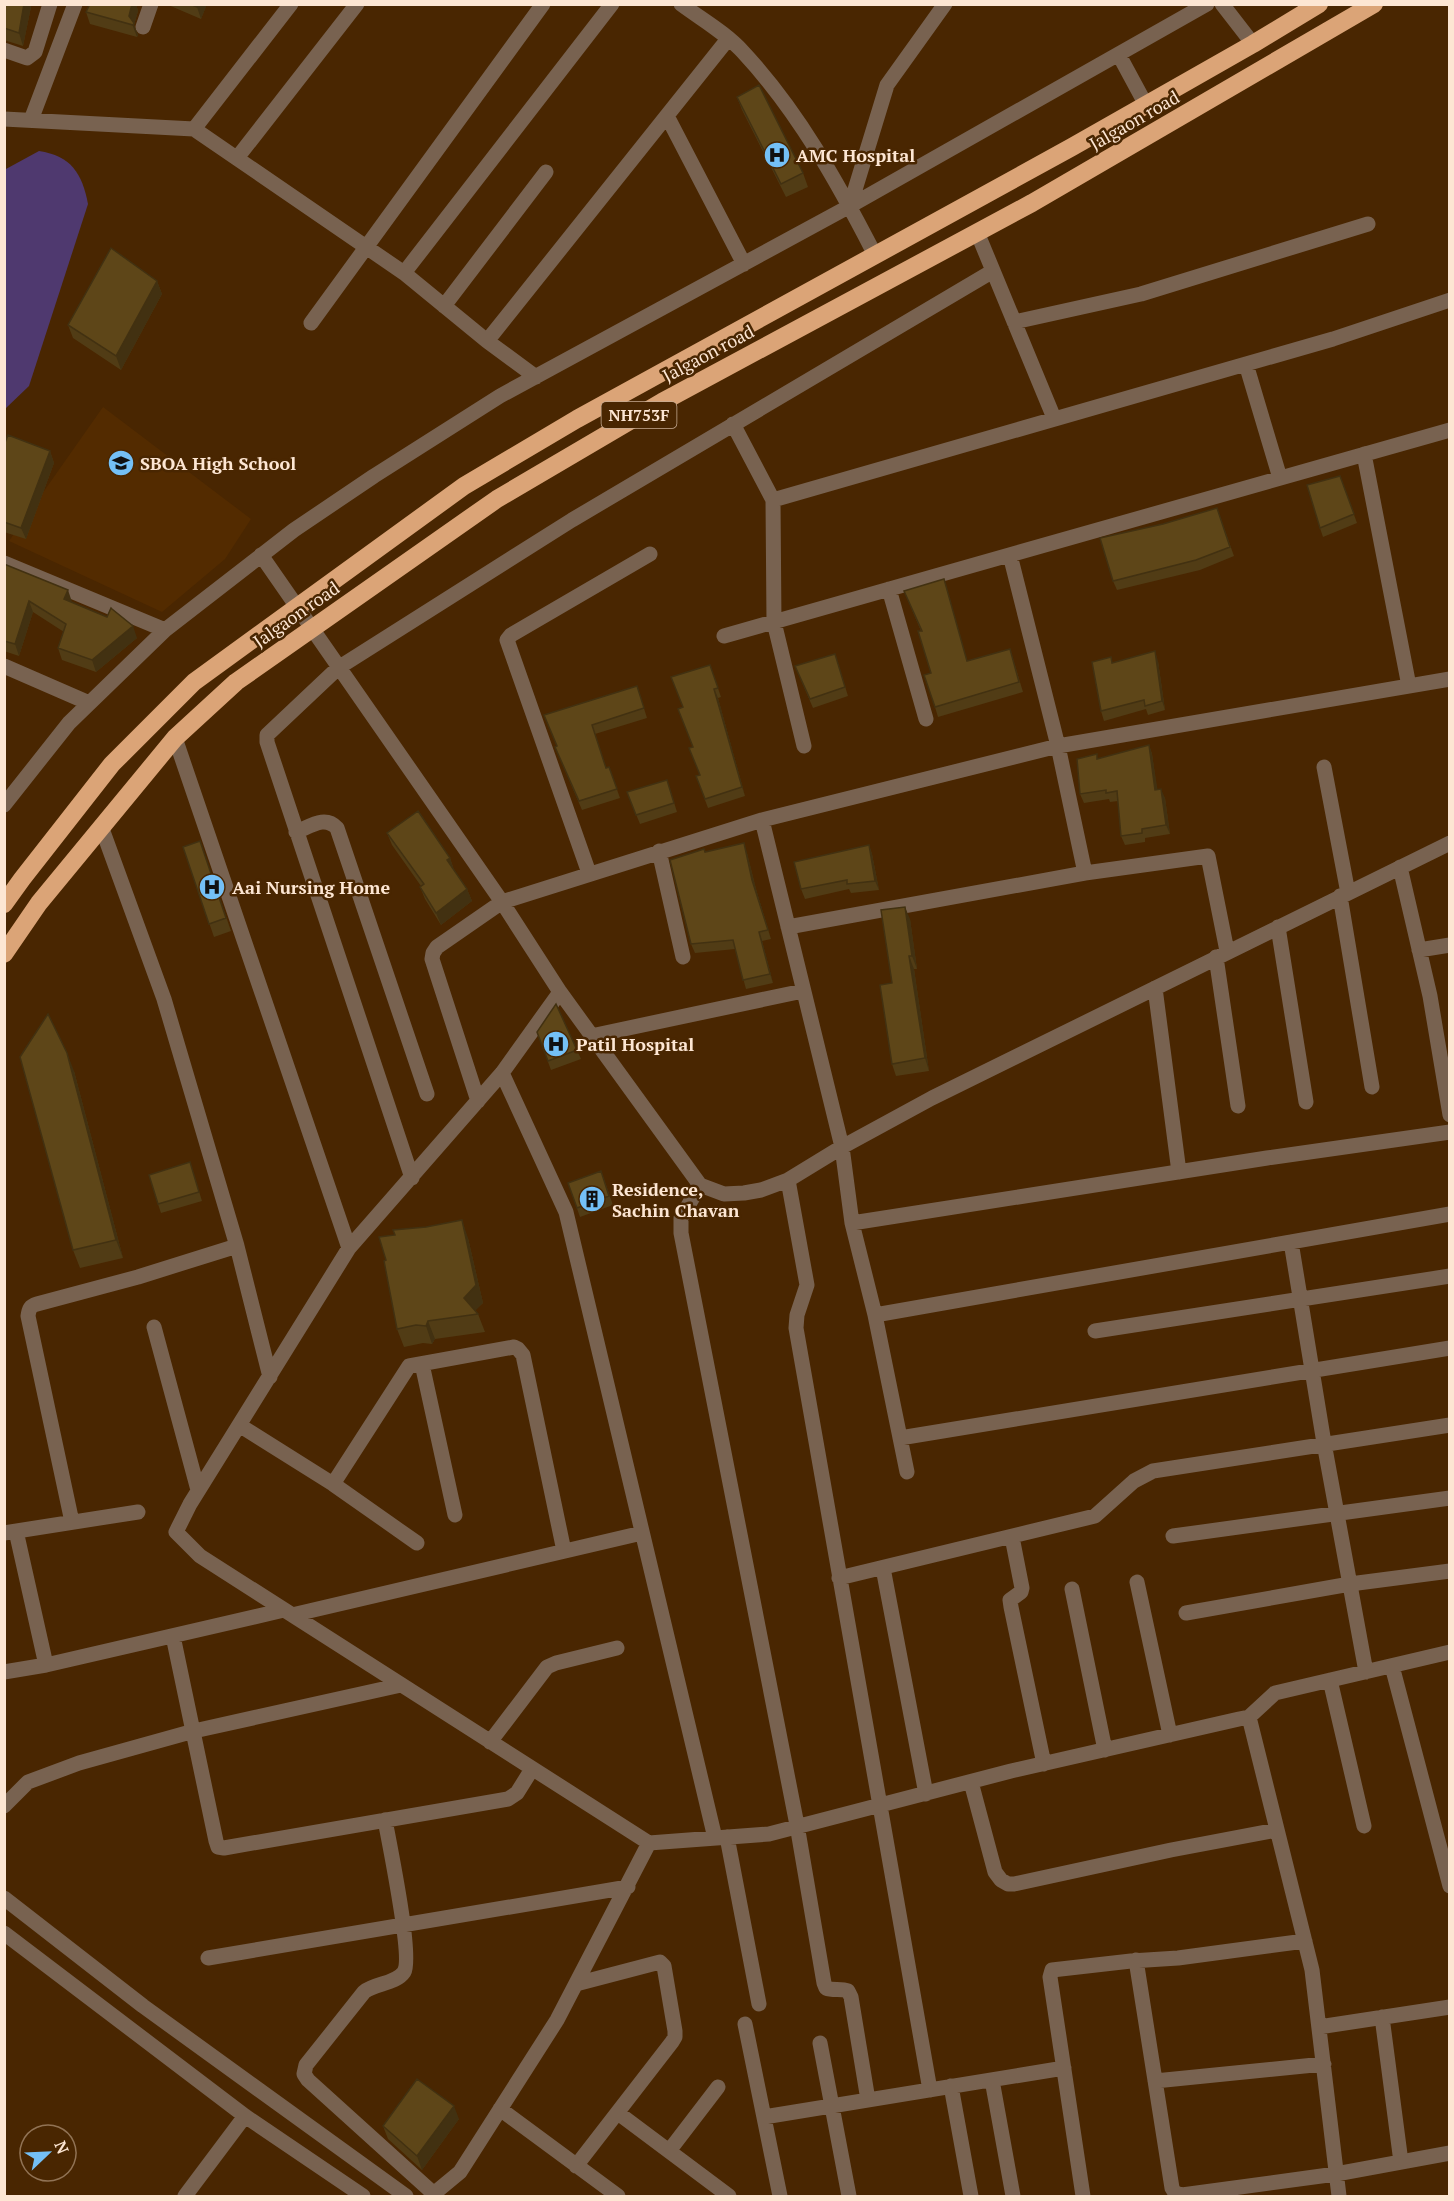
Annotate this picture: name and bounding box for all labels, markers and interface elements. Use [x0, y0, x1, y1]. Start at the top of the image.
street label: Jalgaon road [1085, 85, 1183, 155]
hospital icon: AMC Hospital [762, 140, 792, 170]
place label: AMC Hospital [796, 143, 915, 167]
street label: Jalgaon road [658, 319, 758, 387]
road number: NH753F [602, 402, 676, 428]
school or university icon: SBOA High School [106, 448, 136, 478]
place label: SBOA High School [140, 451, 296, 475]
street label: Jalgaon road [248, 575, 344, 653]
hospital icon: Aai Nursing Home [197, 872, 227, 902]
place label: Aai Nursing Home [232, 875, 390, 899]
hospital icon: Patil Hospital [541, 1029, 571, 1059]
place label: Patil Hospital [576, 1032, 694, 1056]
place label: Residence, Sachin Chavan [612, 1177, 740, 1222]
building icon: Residence, Sachin Chavan [577, 1184, 607, 1214]
north arrow [18, 2123, 78, 2183]
text: N [49, 2137, 74, 2157]

